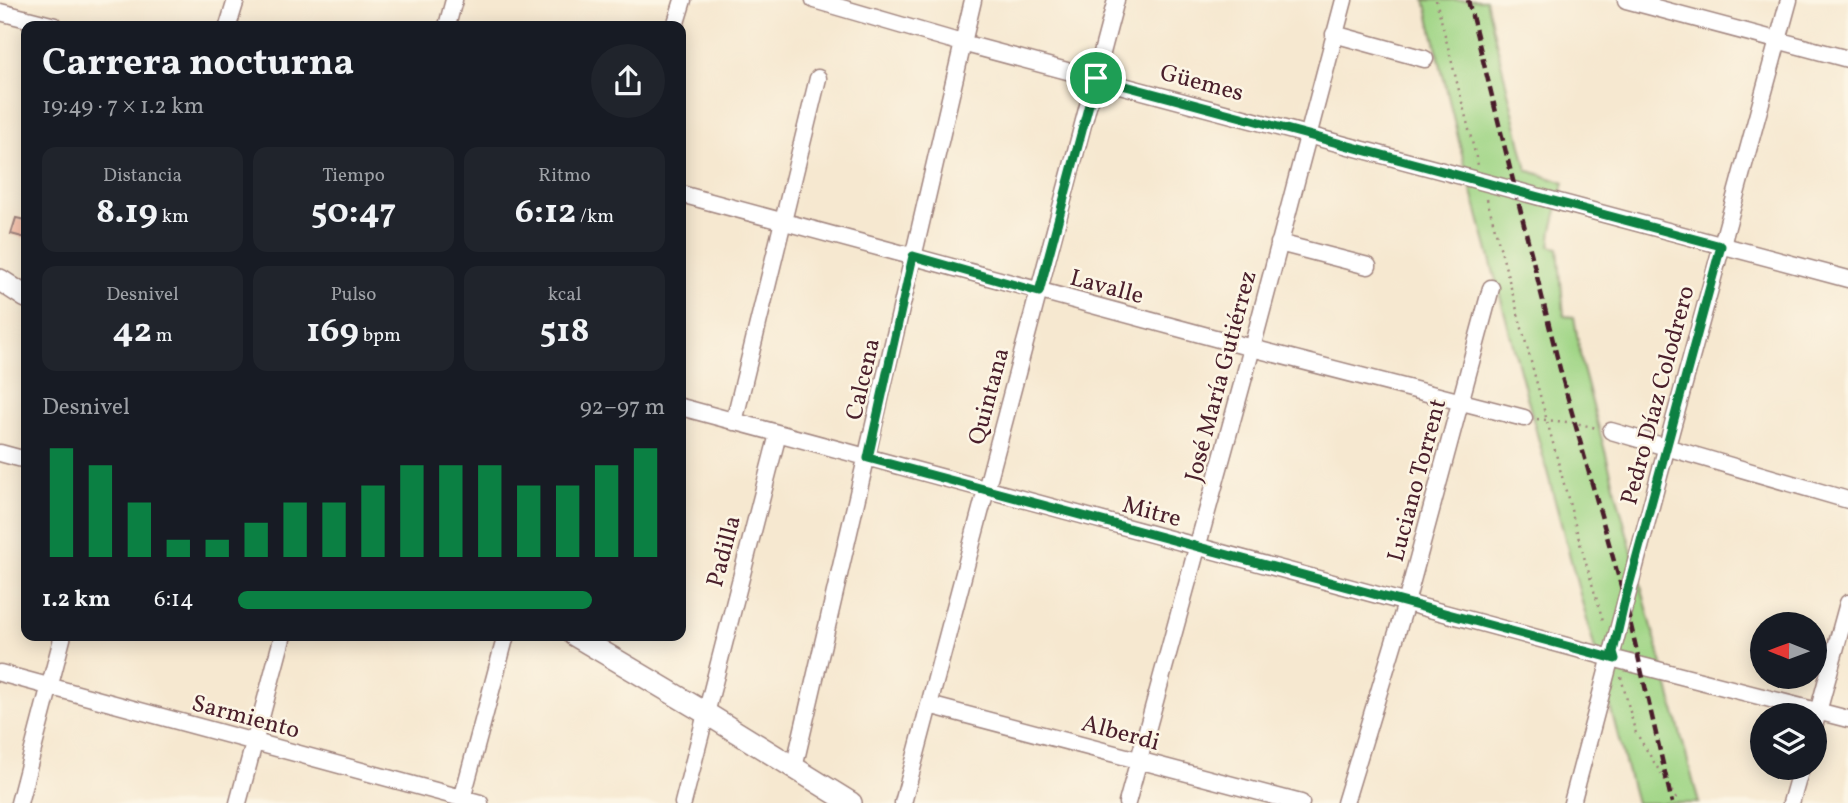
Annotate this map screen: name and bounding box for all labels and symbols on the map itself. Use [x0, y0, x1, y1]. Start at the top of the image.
pin [1066, 48, 1126, 108]
street label: Güemes [1156, 56, 1247, 111]
street label: Lavalle [1066, 262, 1147, 314]
street label: José María Gutiérrez [1177, 267, 1266, 486]
street label: Pedro Díaz Colodrero [1613, 282, 1705, 509]
street label: Calcena [838, 335, 890, 424]
street label: Quintana [961, 344, 1019, 449]
street label: Luciano Torrent [1380, 395, 1456, 566]
street label: Mitre [1118, 489, 1185, 537]
street label: Padilla [699, 512, 751, 591]
north arrow [1750, 612, 1827, 690]
street label: Sarmiento [188, 687, 303, 749]
street label: Alberdi [1078, 707, 1163, 761]

